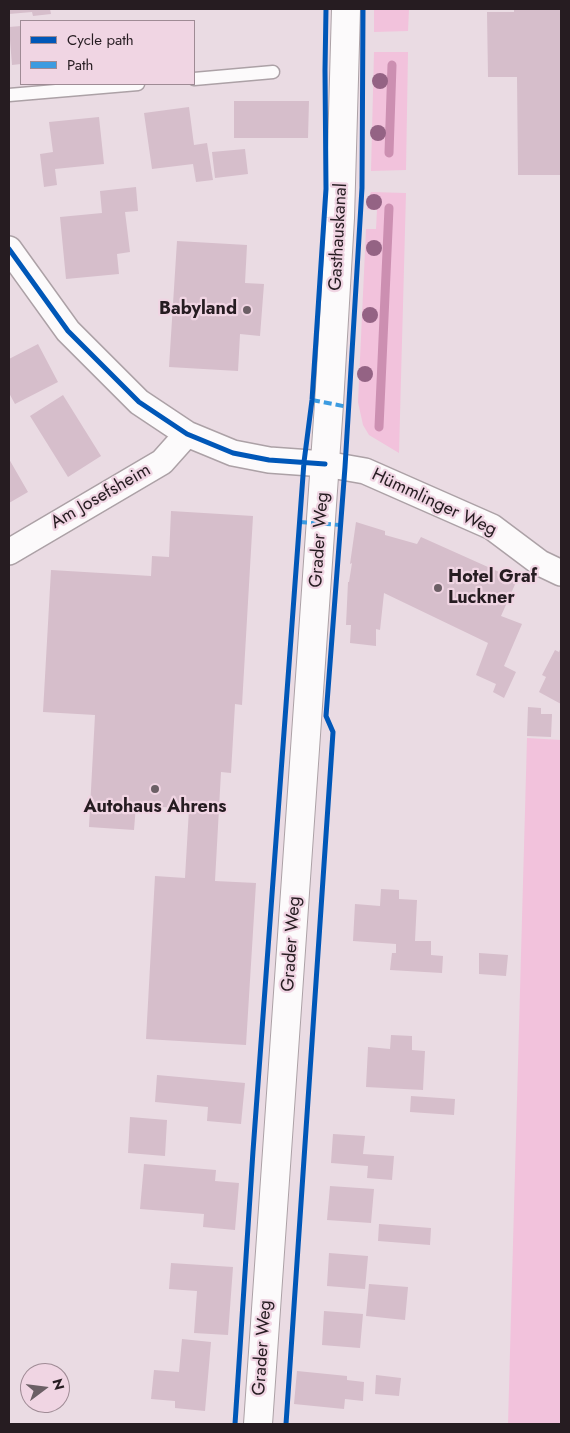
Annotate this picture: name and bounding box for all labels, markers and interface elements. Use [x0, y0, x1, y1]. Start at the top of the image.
legend [20, 20, 195, 85]
text: Cycle path [67, 29, 134, 51]
text: Path [67, 54, 93, 76]
street label: Gasthauskanal [325, 183, 353, 291]
place label: Babyland [159, 299, 237, 321]
marker: Babyland [241, 304, 253, 316]
street label: Am Josefsheim [47, 460, 155, 534]
street label: Hümmlinger Weg [368, 465, 500, 541]
street label: Grader Weg [306, 491, 334, 589]
place label: Hotel Graf Luckner [448, 567, 537, 610]
marker: Hotel Graf Luckner [432, 582, 444, 594]
marker: Autohaus Ahrens [149, 783, 161, 795]
place label: Autohaus Ahrens [84, 797, 226, 819]
street label: Grader Weg [278, 895, 306, 993]
street label: Grader Weg [249, 1299, 277, 1397]
north arrow [20, 1363, 70, 1413]
text: N [47, 1376, 70, 1392]

